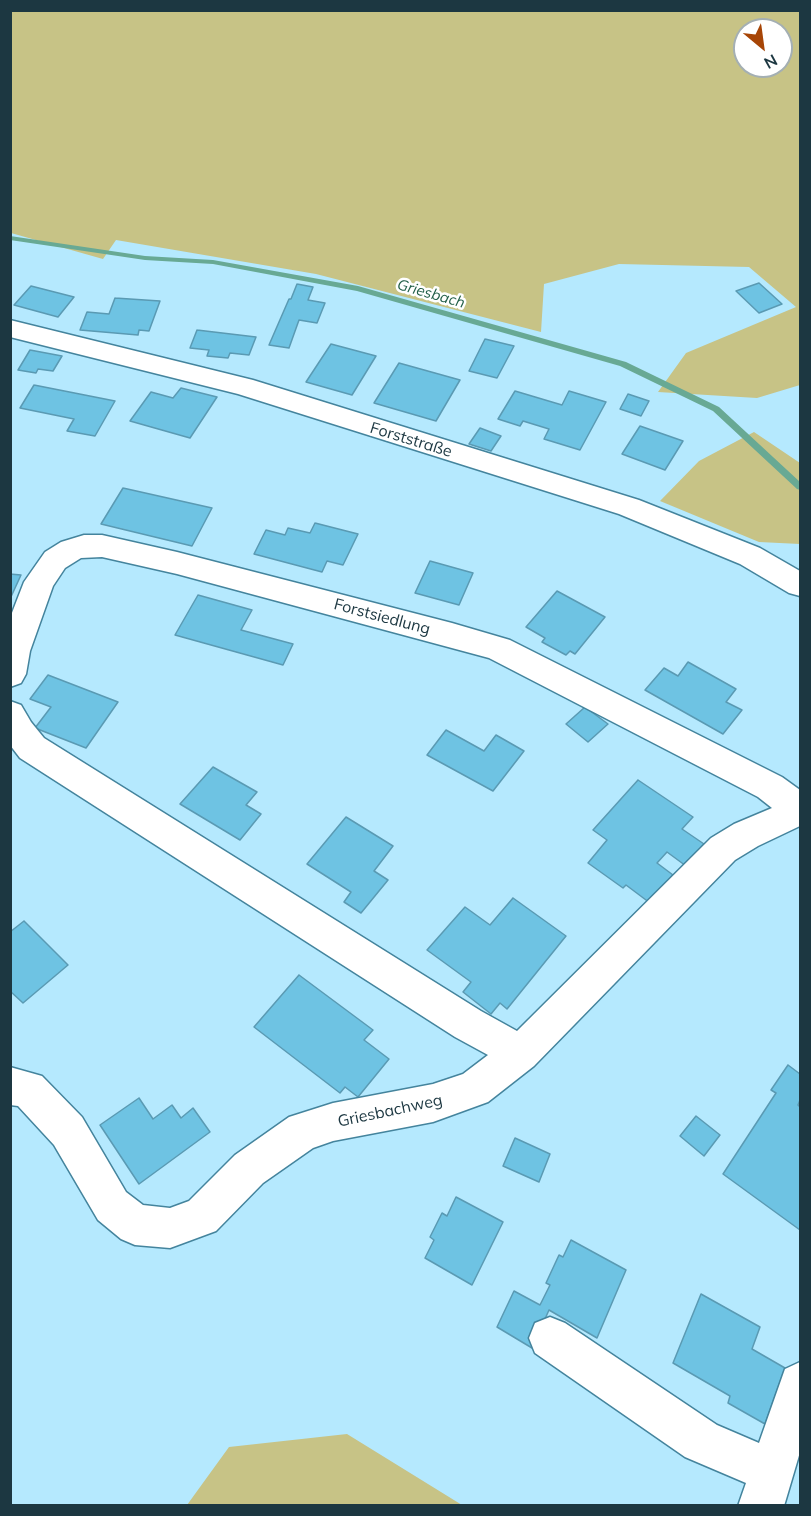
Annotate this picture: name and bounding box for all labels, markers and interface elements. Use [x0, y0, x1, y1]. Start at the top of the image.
north arrow [733, 18, 793, 78]
text: N [761, 50, 781, 74]
water label: Griesbach [395, 276, 467, 312]
street label: Forststraße [368, 418, 454, 462]
street label: Forstsiedlung [332, 595, 432, 639]
street label: Griesbachweg [336, 1091, 444, 1131]

